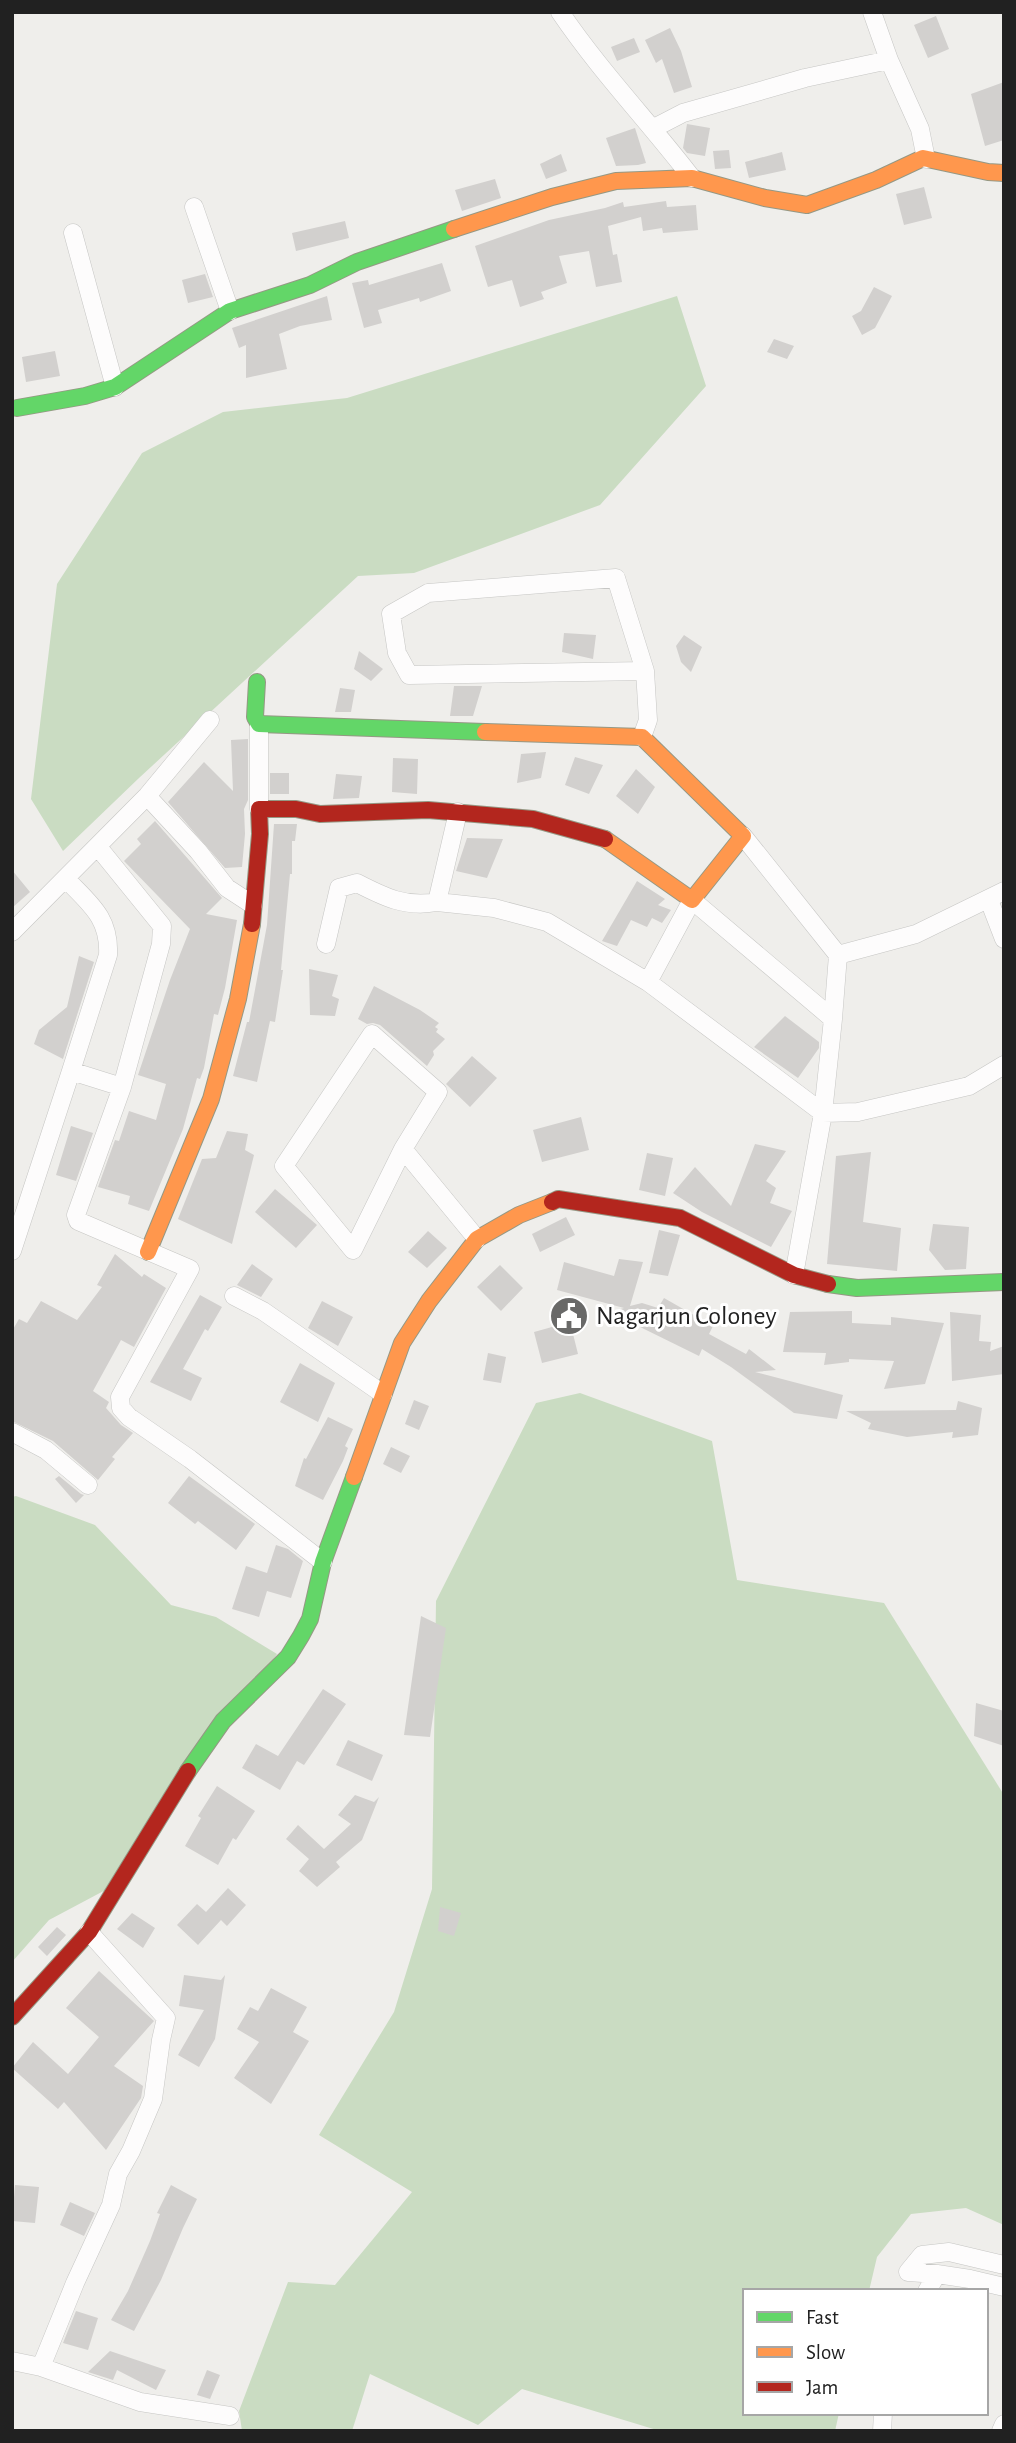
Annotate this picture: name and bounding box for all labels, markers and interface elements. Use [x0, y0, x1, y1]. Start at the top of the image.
public building icon: Nagarjun Coloney [548, 1295, 590, 1337]
place label: Nagarjun Coloney [596, 1303, 777, 1329]
legend [743, 2289, 988, 2415]
text: Fast [806, 2307, 839, 2328]
text: Slow [806, 2342, 845, 2363]
text: Jam [806, 2377, 838, 2398]

